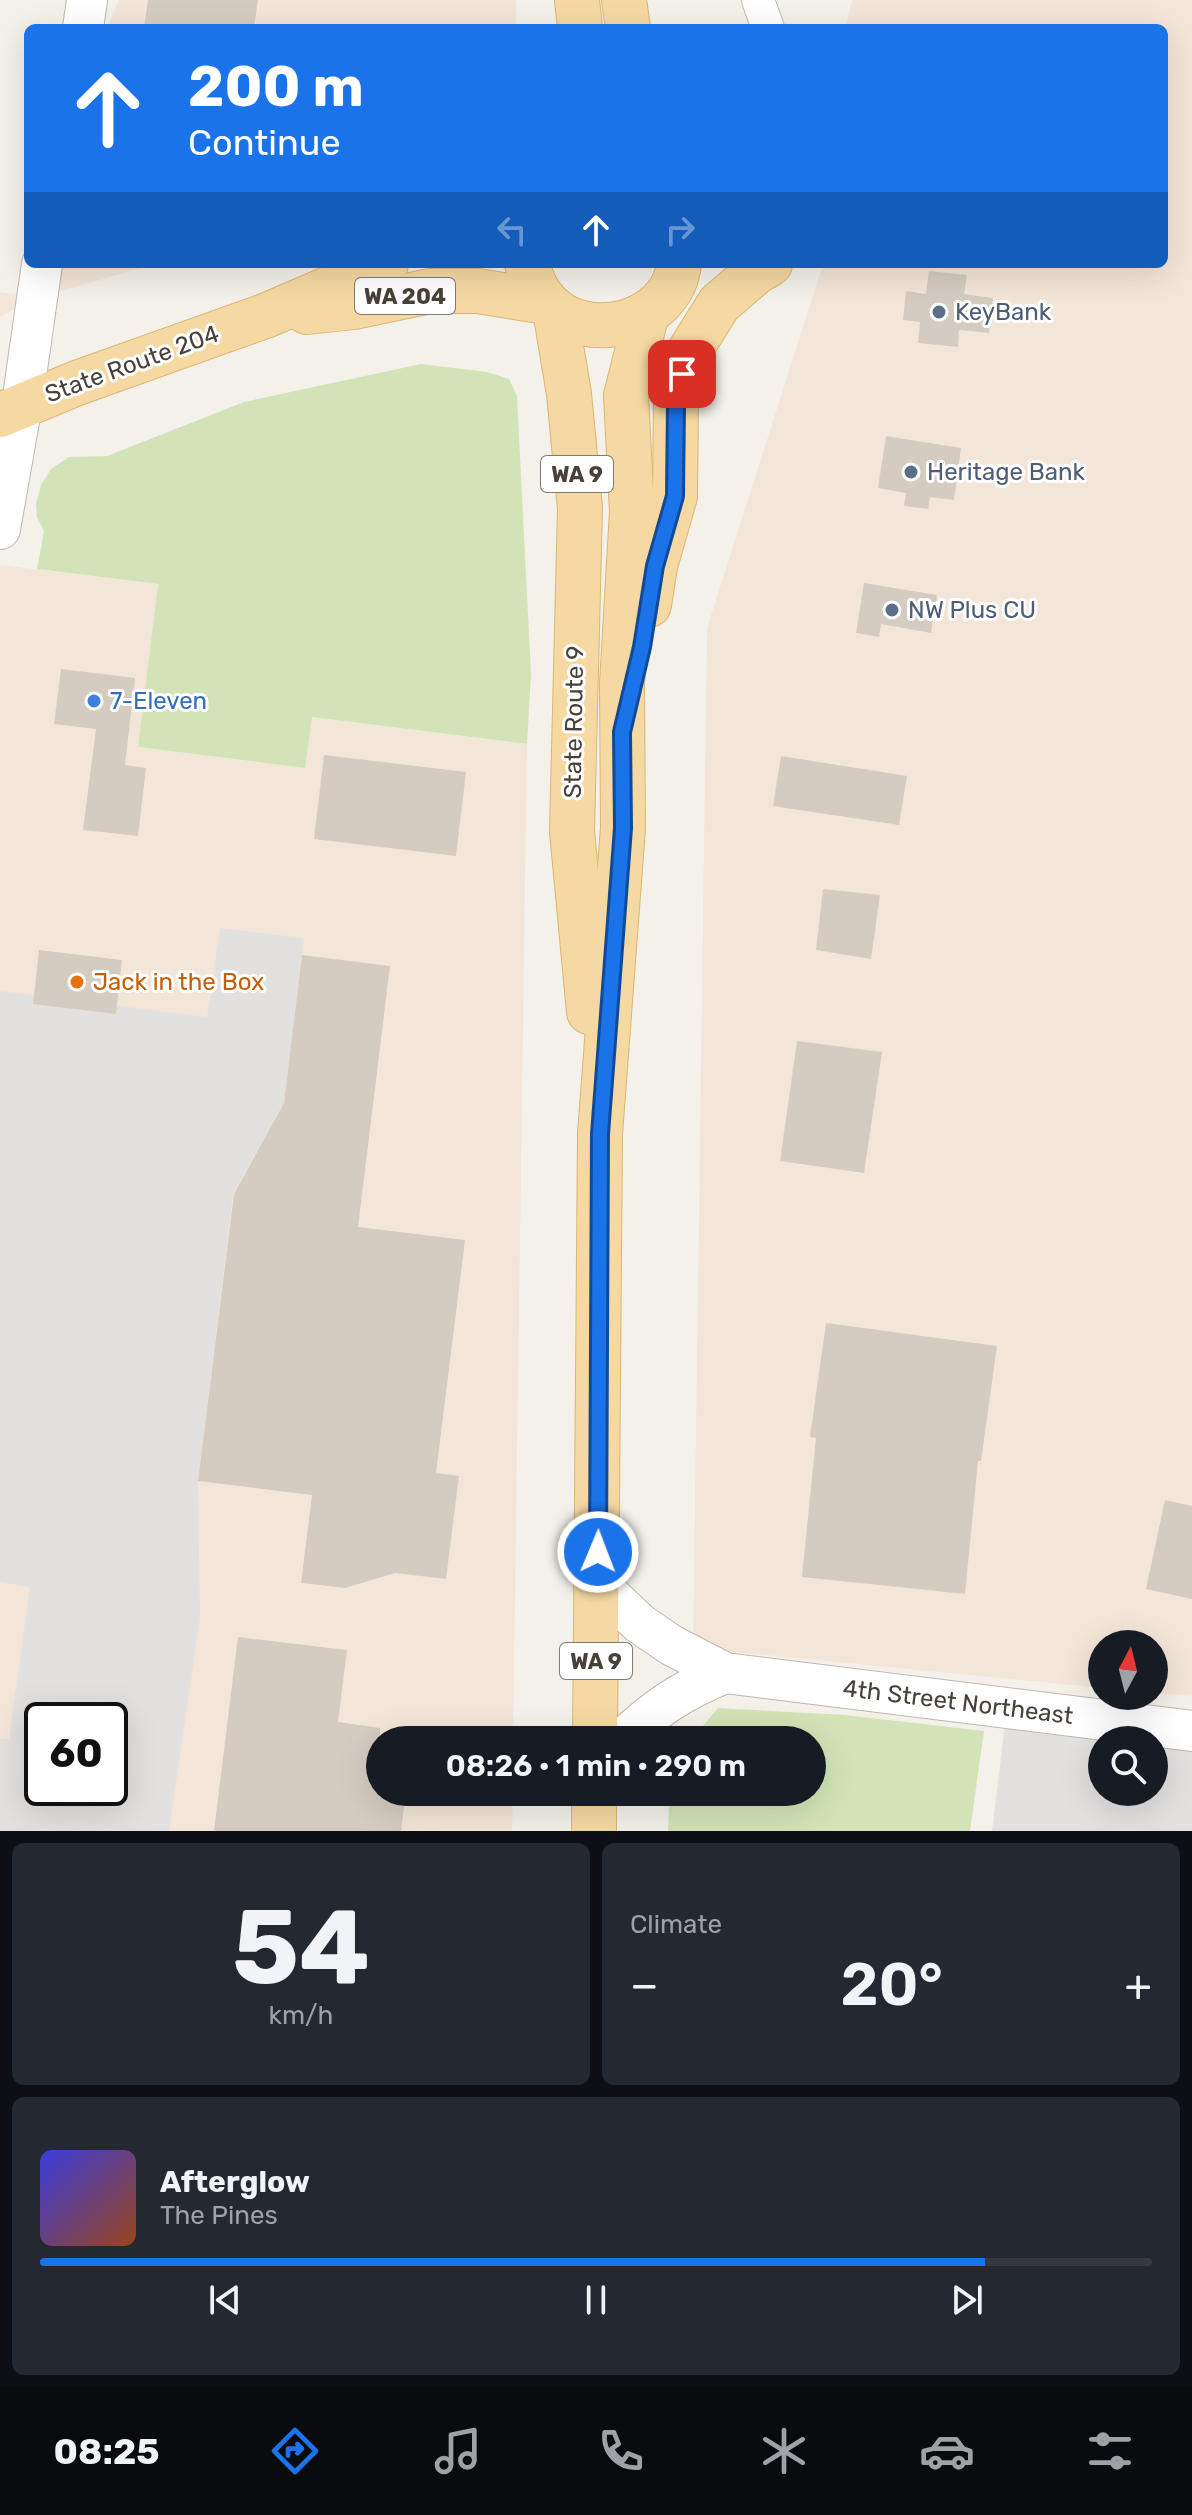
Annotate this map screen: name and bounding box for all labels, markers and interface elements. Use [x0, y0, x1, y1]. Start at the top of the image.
text: 200 m [188, 54, 364, 120]
icon: ahead [56, 56, 160, 160]
text: Continue [188, 121, 341, 164]
icon: left [490, 208, 534, 252]
icon: ahead [574, 208, 618, 252]
icon: right [658, 208, 702, 252]
road number: WA 204 [355, 278, 455, 314]
place label: KeyBank [955, 298, 1052, 326]
marker: KeyBank [930, 303, 948, 321]
street label: State Route 204 [41, 320, 223, 408]
pin [648, 340, 716, 408]
icon: arrive [660, 352, 704, 396]
road number: WA 9 [541, 456, 613, 492]
place label: Heritage Bank [927, 458, 1086, 486]
marker: Heritage Bank [902, 463, 920, 481]
place label: NW Plus CU [908, 596, 1036, 624]
marker: NW Plus CU [883, 601, 901, 619]
street label: State Route 9 [559, 645, 589, 799]
place label: 7-Eleven [110, 687, 207, 715]
marker: 7-Eleven [85, 692, 103, 710]
place label: Jack in the Box [93, 968, 264, 996]
marker: Jack in the Box [68, 973, 86, 991]
position arrow [556, 1510, 640, 1594]
north arrow [1088, 1630, 1168, 1710]
map controls [1088, 1630, 1168, 1806]
road number: WA 9 [560, 1643, 632, 1679]
street label: 4th Street Northeast [841, 1674, 1075, 1730]
speed limit sign: 60 [24, 1702, 128, 1806]
button: search [1088, 1726, 1168, 1806]
text: 08:26 · 1 min · 290 m [446, 1748, 746, 1784]
text: 54 [232, 1886, 370, 2009]
text: Climate [630, 1909, 722, 1940]
text: 20° [840, 1949, 943, 2020]
text: − [630, 1959, 659, 2011]
text: + [1125, 1959, 1152, 2011]
text: km/h [269, 2000, 333, 2031]
text: Afterglow [160, 2164, 310, 2200]
text: The Pines [160, 2200, 278, 2231]
icon: previous [203, 2278, 247, 2322]
icon: pause [574, 2278, 618, 2322]
icon: next [945, 2278, 989, 2322]
icon: directions [267, 2423, 323, 2479]
icon: music [430, 2423, 486, 2479]
icon: phone [593, 2423, 649, 2479]
icon: climate [756, 2423, 812, 2479]
icon: car [919, 2423, 975, 2479]
icon: filters [1082, 2423, 1138, 2479]
text: 08:25 [54, 2430, 160, 2473]

